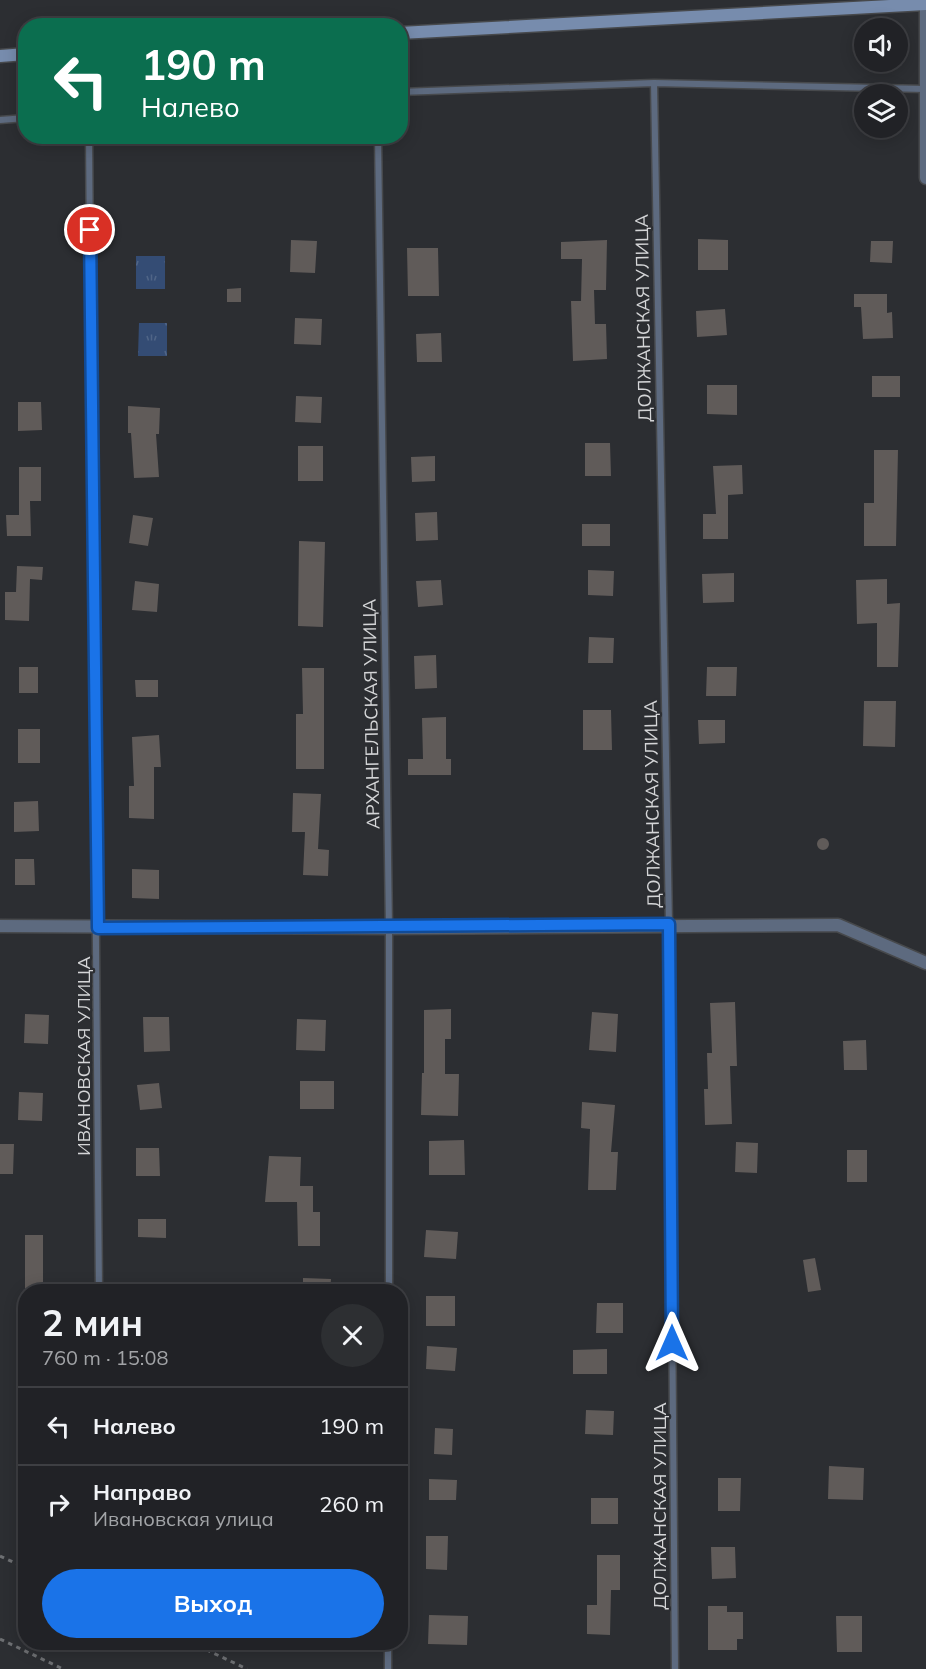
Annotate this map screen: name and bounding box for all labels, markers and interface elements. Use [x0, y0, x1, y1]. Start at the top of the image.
map controls [854, 18, 908, 138]
button: sound [854, 18, 908, 72]
text: 190 m [141, 38, 266, 91]
icon: left [42, 42, 120, 120]
button: layers [854, 84, 908, 138]
text: Налево [141, 90, 240, 124]
pin [64, 204, 115, 255]
icon: arrive [73, 213, 106, 246]
street label: ДОЛЖАНСКАЯ УЛИЦА [630, 214, 656, 422]
street label: АРХАНГЕЛЬСКАЯ УЛИЦА [357, 599, 385, 829]
street label: ДОЛЖАНСКАЯ УЛИЦА [639, 700, 665, 908]
street label: ИВАНОВСКАЯ УЛИЦА [72, 956, 95, 1156]
text: 2 мин [42, 1300, 143, 1345]
button: close [321, 1304, 384, 1367]
position arrow [640, 1311, 704, 1375]
text: 760 m · 15:08 [42, 1345, 168, 1370]
street label: ДОЛЖАНСКАЯ УЛИЦА [648, 1402, 671, 1610]
icon: left [42, 1410, 75, 1443]
text: Налево [93, 1412, 176, 1440]
text: 190 m [319, 1412, 384, 1440]
text: Направо [93, 1478, 191, 1506]
icon: right [42, 1488, 75, 1521]
text: 260 m [319, 1490, 384, 1518]
text: Ивановская улица [93, 1506, 274, 1531]
button: Выход [42, 1569, 384, 1638]

